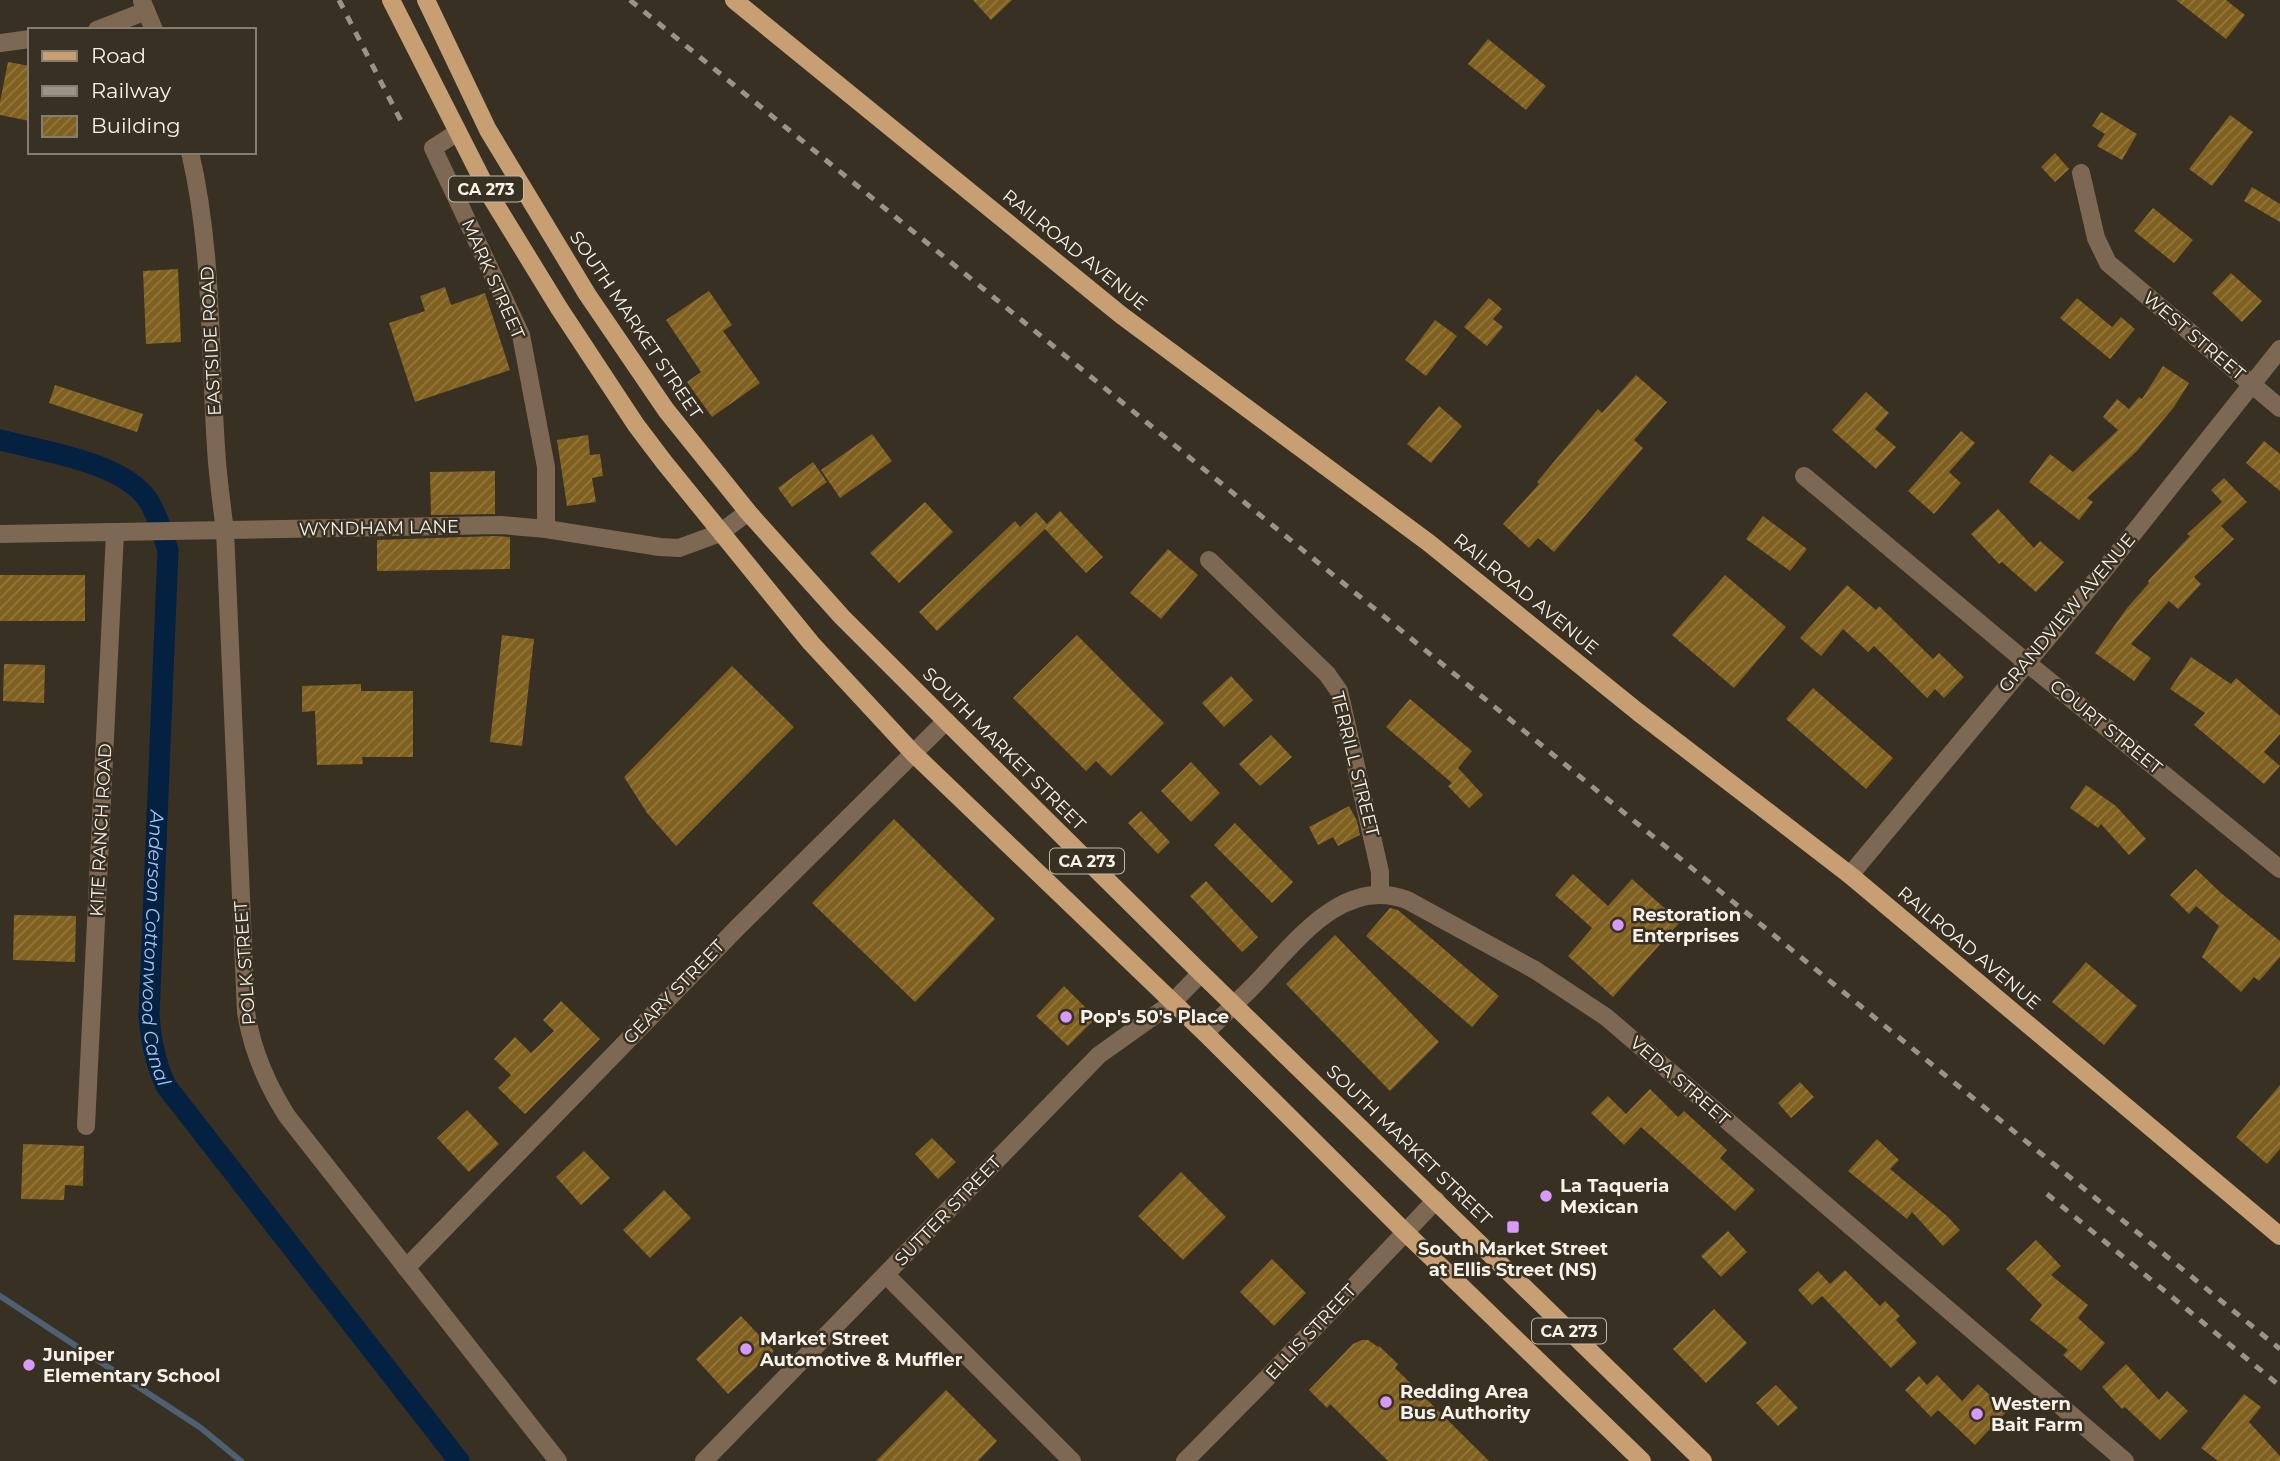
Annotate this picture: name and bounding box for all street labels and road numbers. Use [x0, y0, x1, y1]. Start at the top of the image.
road number: CA 273 [449, 176, 523, 202]
street label: RAILROAD AVENUE [998, 185, 1152, 315]
street label: MARK STREET [457, 215, 530, 343]
street label: SOUTH MARKET STREET [565, 227, 707, 424]
street label: EASTSIDE ROAD [196, 266, 226, 416]
street label: WEST STREET [2139, 287, 2250, 385]
street label: WYNDHAM LANE [299, 516, 459, 540]
street label: RAILROAD AVENUE [1449, 529, 1603, 659]
street label: GRANDVIEW AVENUE [1994, 529, 2140, 697]
street label: SOUTH MARKET STREET [918, 663, 1091, 836]
street label: COURT STREET [2045, 675, 2167, 779]
street label: TERRILL STREET [1326, 689, 1384, 839]
street label: KITE RANCH ROAD [85, 743, 117, 917]
road number: CA 273 [1050, 848, 1124, 874]
street label: RAILROAD AVENUE [1893, 882, 2045, 1014]
street label: POLK STREET [230, 899, 260, 1026]
street label: GEARY STREET [619, 935, 730, 1049]
street label: VEDA STREET [1625, 1032, 1735, 1131]
street label: SOUTH MARKET STREET [1322, 1060, 1497, 1230]
street label: SUTTER STREET [890, 1151, 1007, 1271]
street label: ELLIS STREET [1261, 1279, 1361, 1385]
road number: CA 273 [1532, 1318, 1606, 1344]

